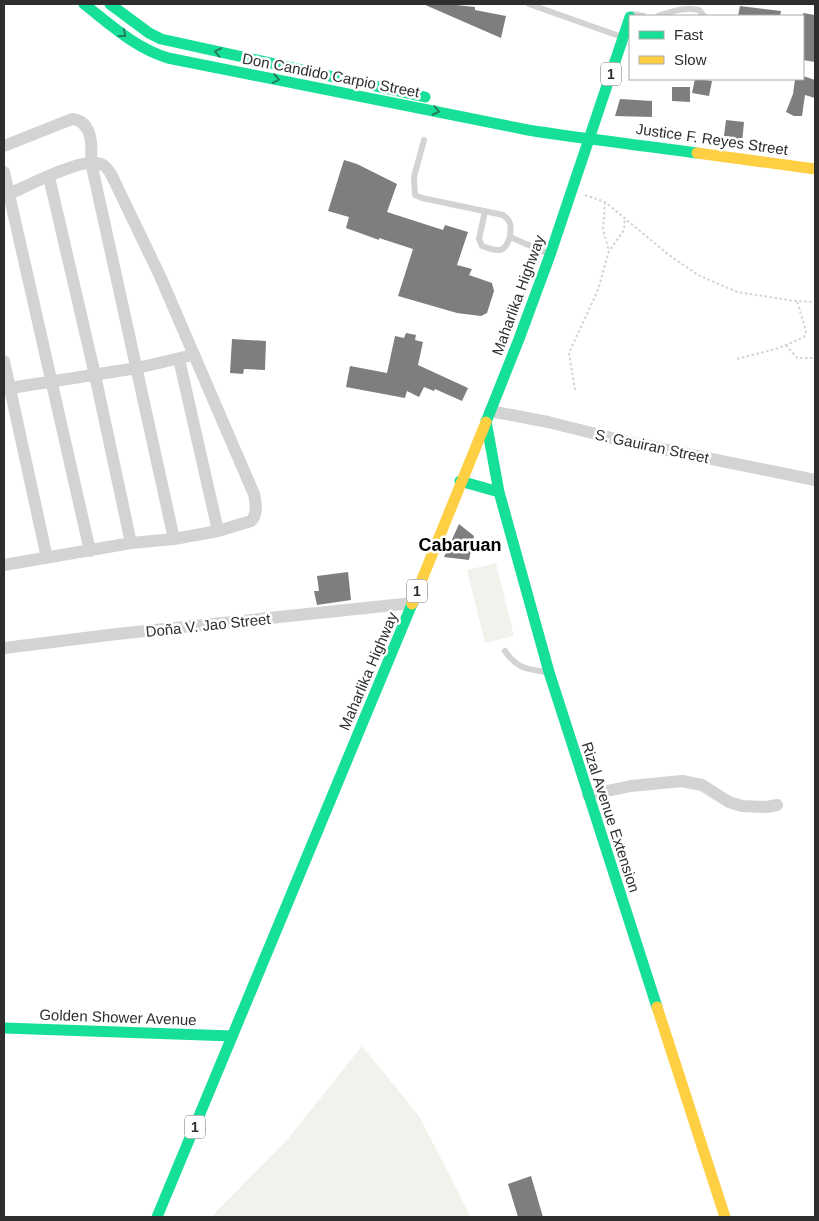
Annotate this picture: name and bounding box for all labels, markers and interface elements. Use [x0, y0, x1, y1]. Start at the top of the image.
legend [629, 15, 804, 80]
text: Fast [674, 26, 704, 43]
one-way arrow [117, 28, 126, 36]
one-way arrow [214, 47, 223, 58]
street label: Don Candido Carpio Street [241, 49, 422, 101]
text: Slow [674, 51, 707, 68]
road number: 1 [601, 62, 621, 86]
one-way arrow [272, 74, 281, 84]
one-way arrow [431, 105, 440, 116]
street label: Justice F. Reyes Street [635, 120, 790, 158]
street label: Maharlika Highway [488, 232, 548, 357]
street label: S. Gauiran Street [594, 426, 711, 467]
district label: Cabaruan [418, 535, 502, 555]
road number: 1 [407, 580, 427, 602]
street label: Maharlika Highway [335, 609, 401, 733]
street label: Doña V. Jao Street [145, 610, 272, 640]
street label: Rizal Avenue Extension [579, 740, 643, 894]
street label: Golden Shower Avenue [39, 1006, 197, 1028]
road number: 1 [185, 1116, 205, 1138]

